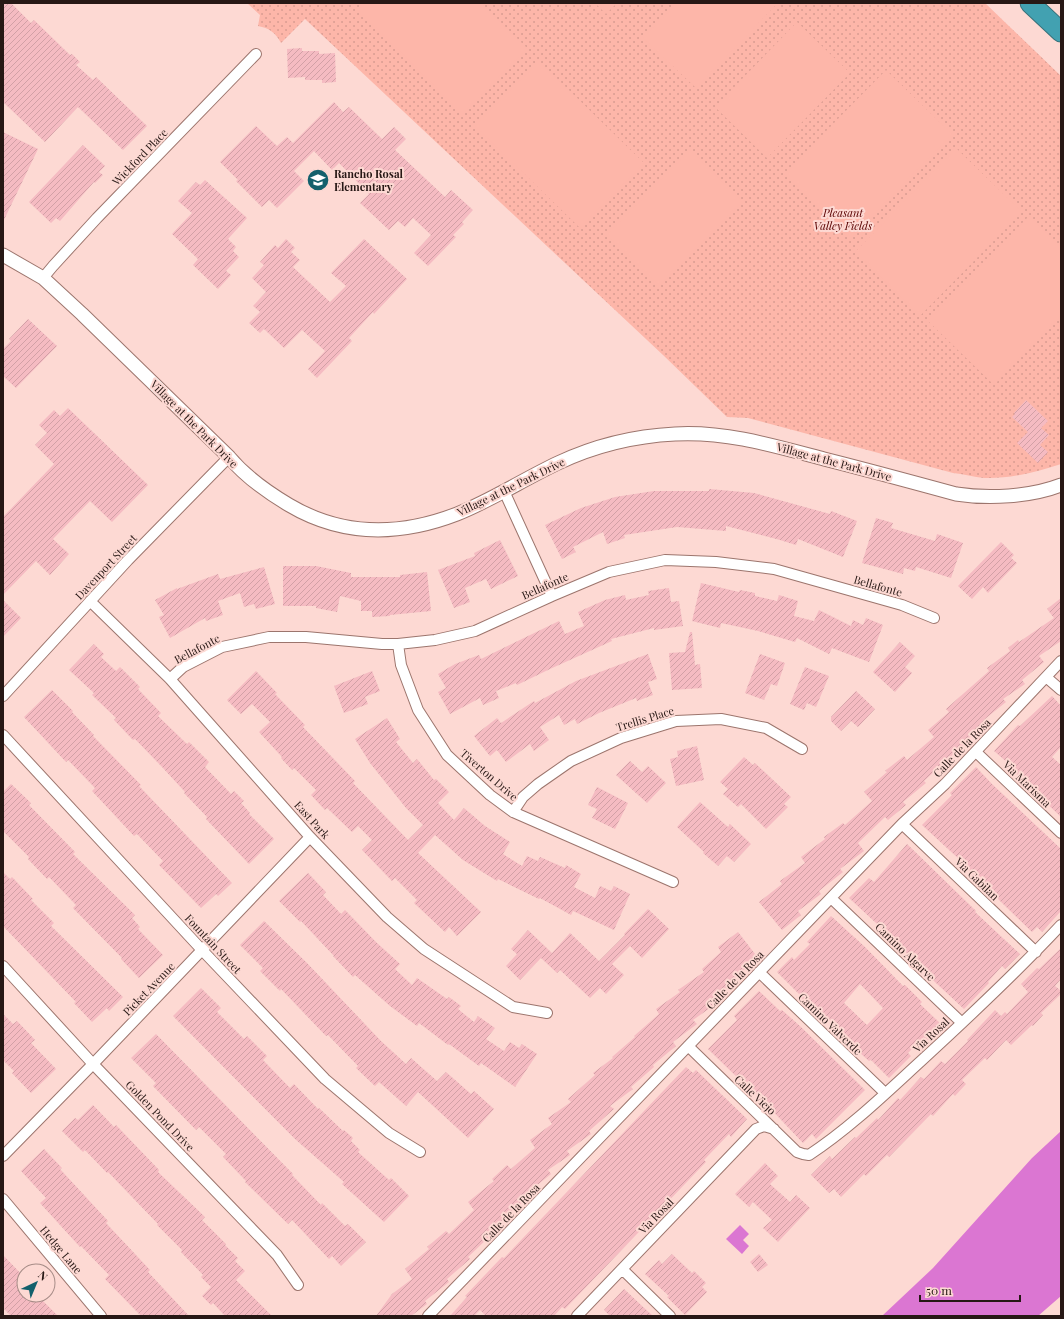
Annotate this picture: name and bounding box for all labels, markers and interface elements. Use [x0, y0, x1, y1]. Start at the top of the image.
street label: Wickford Place [108, 125, 171, 189]
place label: Rancho Rosal Elementary [334, 166, 404, 194]
school or university icon: Rancho Rosal Elementary [305, 167, 331, 193]
park label: Pleasant Valley Fields [814, 205, 873, 233]
street label: Village at the Park Drive [147, 376, 242, 471]
street label: Village at the Park Drive [774, 439, 894, 484]
street label: Village at the Park Drive [453, 454, 568, 520]
street label: Davenport Street [71, 531, 140, 603]
street label: Bellafonte [519, 568, 571, 603]
street label: Bellafonte [852, 571, 905, 600]
street label: Bellafonte [171, 630, 223, 667]
street label: Trellis Place [614, 702, 676, 734]
street label: Calle de la Rosa [930, 714, 994, 780]
street label: Tiverton Drive [457, 745, 522, 804]
street label: Via Marisma [999, 756, 1055, 811]
street label: East Park [291, 798, 333, 842]
street label: Via Gabilan [951, 853, 1003, 904]
street label: Fountain Street [182, 911, 245, 977]
street label: Camino Algarve [872, 919, 939, 984]
street label: Calle de la Rosa [703, 946, 767, 1012]
street label: Picket Avenue [119, 958, 178, 1019]
street label: Camino Valverde [795, 989, 866, 1058]
street label: Via Rosal [908, 1014, 952, 1056]
street label: Calle Viejo [731, 1072, 779, 1118]
street label: Golden Pond Drive [123, 1077, 198, 1155]
street label: Calle de la Rosa [479, 1179, 543, 1245]
street label: Via Rosal [634, 1194, 677, 1238]
street label: Hedge Lane [37, 1223, 86, 1277]
north arrow [16, 1263, 56, 1303]
text: N [35, 1267, 51, 1284]
scale bar [920, 1277, 1020, 1303]
text: 50 m [926, 1282, 952, 1298]

